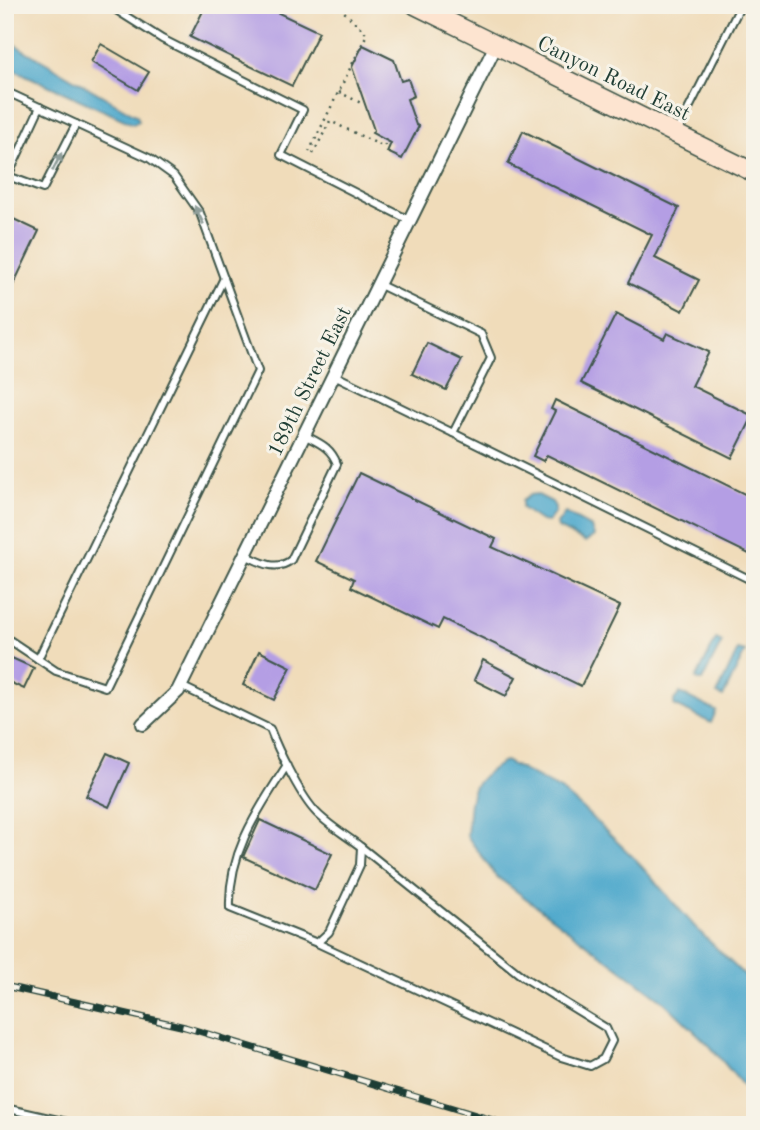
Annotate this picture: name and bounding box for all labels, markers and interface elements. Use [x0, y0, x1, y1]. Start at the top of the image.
street label: Canyon Road East [533, 33, 693, 126]
one-way arrow [51, 152, 62, 172]
one-way arrow [194, 204, 206, 224]
street label: 189th Street East [265, 303, 356, 460]

